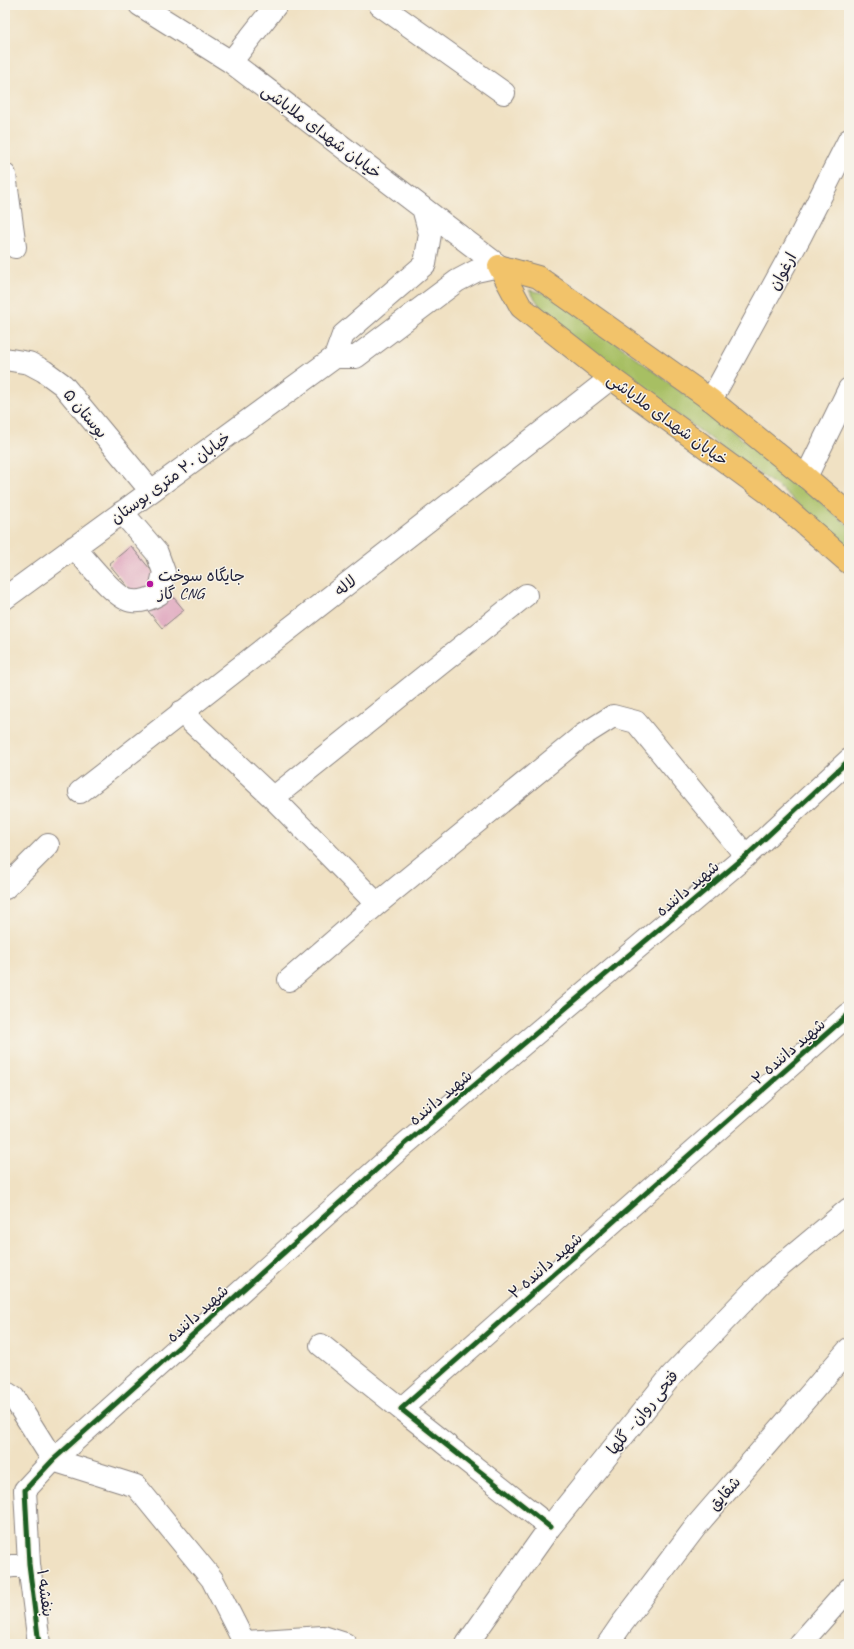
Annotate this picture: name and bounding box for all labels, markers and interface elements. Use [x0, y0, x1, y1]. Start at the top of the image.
street label: خیابان شهدای ملاباشی [258, 80, 385, 183]
street label: ارغوان [764, 249, 801, 294]
street label: خیابان شهدای ملاباشی [603, 369, 732, 470]
street label: بوستان ۵ [59, 385, 112, 443]
street label: خیابان ۲۰ متری بوستان [107, 427, 235, 528]
place label: جایگاه سوخت گاز CNG [156, 566, 245, 604]
street label: لاله [331, 571, 361, 601]
marker: جایگاه سوخت گاز CNG [145, 579, 155, 589]
street label: شهید داننده [652, 856, 723, 921]
street label: شهید داننده ۲ [748, 1014, 830, 1089]
street label: شهید داننده [405, 1065, 476, 1130]
street label: شهید داننده ۲ [505, 1228, 587, 1303]
street label: شهید داننده [162, 1281, 233, 1347]
street label: فتحی روان - گلها [603, 1366, 683, 1459]
street label: شقایق [704, 1472, 745, 1515]
street label: بنفشه ۱ [32, 1568, 58, 1618]

